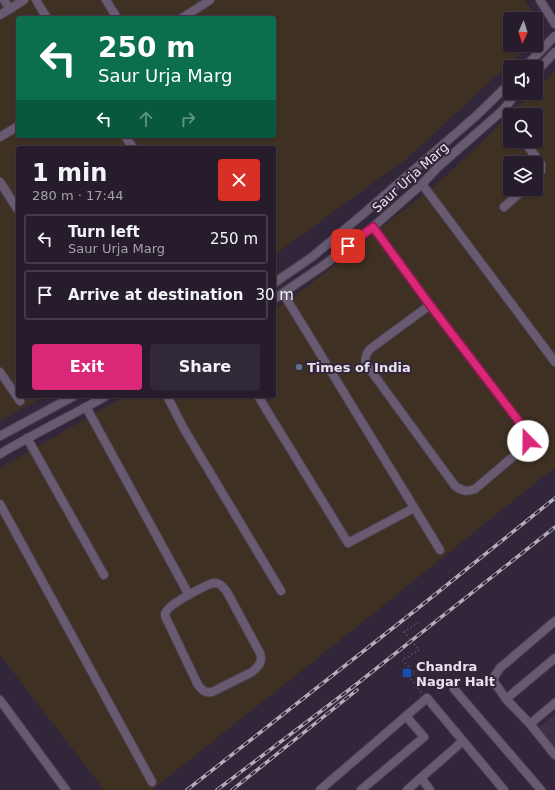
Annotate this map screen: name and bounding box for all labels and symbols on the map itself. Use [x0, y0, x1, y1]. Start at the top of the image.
north arrow [503, 12, 543, 52]
street label: Saur Urja Marg [369, 139, 451, 215]
pin [331, 229, 365, 263]
place label: Times of India [307, 360, 411, 375]
marker: Times of India [294, 362, 304, 372]
position arrow [507, 420, 549, 462]
place label: Chandra Nagar Halt [416, 659, 495, 689]
marker: Chandra Nagar Halt [401, 667, 413, 679]

